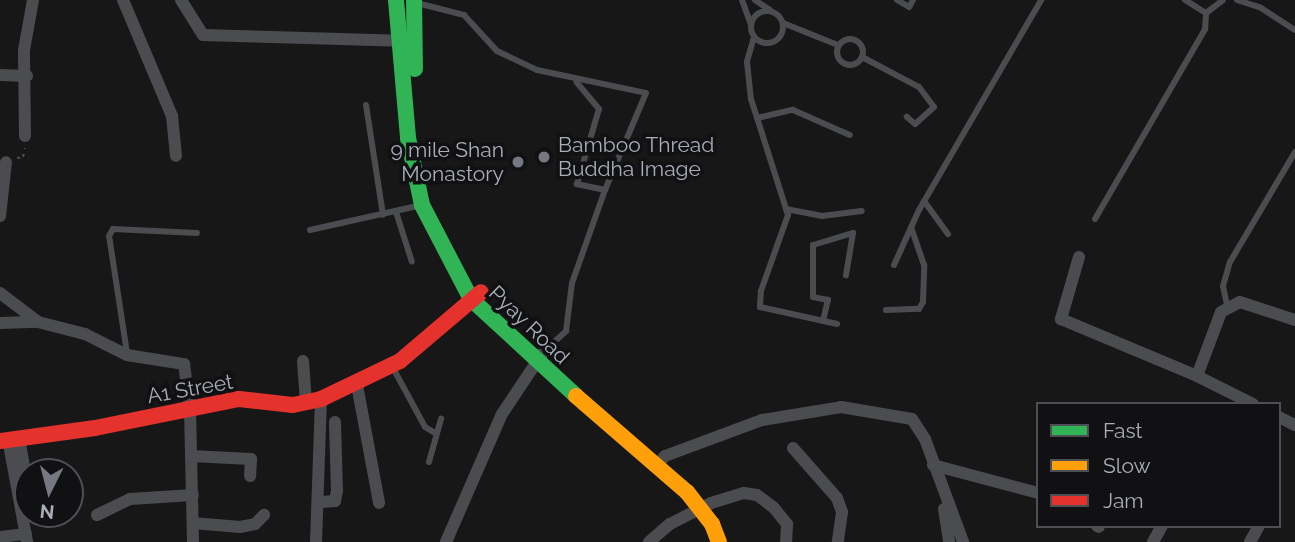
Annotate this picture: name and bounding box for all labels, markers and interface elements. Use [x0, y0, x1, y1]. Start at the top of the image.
place label: Bamboo Thread Buddha Image [558, 132, 715, 182]
place label: 9 mile Shan Monastory [390, 137, 504, 187]
marker: Bamboo Thread Buddha Image [536, 149, 552, 165]
marker: 9 mile Shan Monastory [510, 154, 526, 170]
street label: Pyay Road [483, 280, 575, 370]
street label: A1 Street [145, 369, 235, 409]
legend [1036, 402, 1281, 528]
text: Fast [1103, 418, 1143, 443]
text: Slow [1103, 453, 1151, 478]
north arrow [14, 458, 84, 528]
text: Jam [1103, 488, 1144, 513]
text: N [39, 500, 55, 524]

